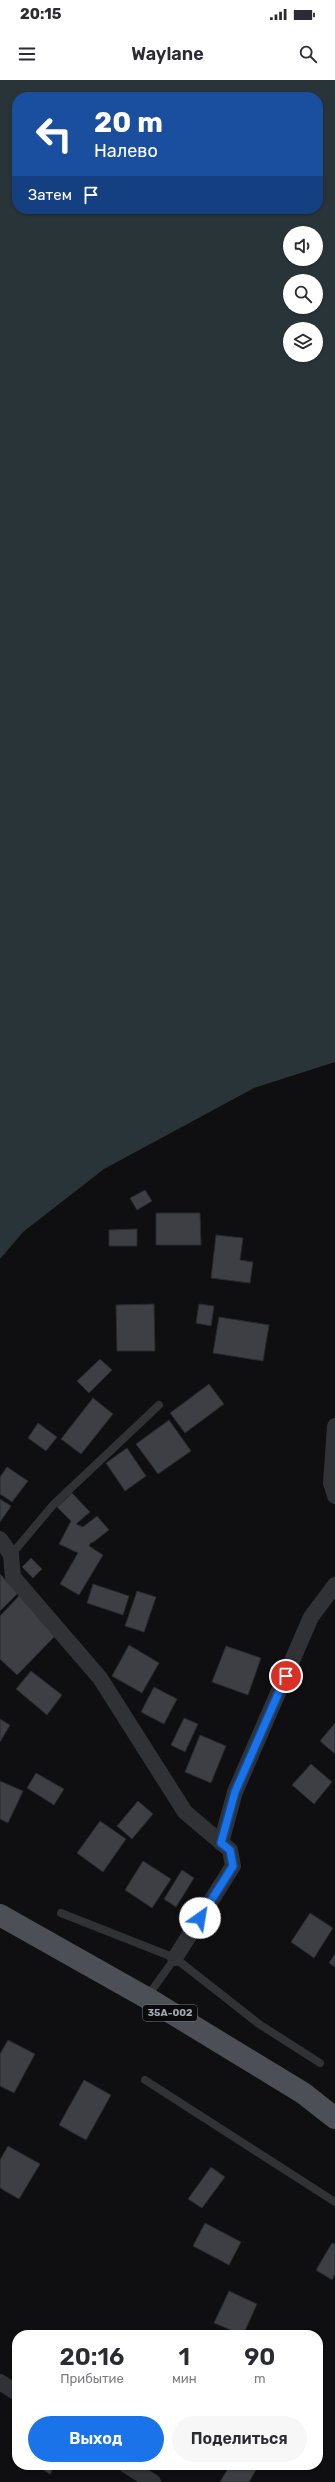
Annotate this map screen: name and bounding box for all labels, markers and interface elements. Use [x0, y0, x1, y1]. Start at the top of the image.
text: 20:15 [20, 5, 61, 23]
icon: menu [16, 43, 38, 65]
text: Waylane [131, 43, 204, 65]
icon: search [297, 43, 319, 65]
text: 20 m [94, 106, 163, 139]
icon: left [28, 108, 80, 160]
text: Налево [94, 140, 158, 162]
icon: arrive [80, 184, 102, 206]
text: Затем [28, 186, 72, 204]
map controls [283, 226, 323, 362]
button: sound [283, 226, 323, 266]
button: search [283, 274, 323, 314]
button: layers [283, 322, 323, 362]
pin [269, 1659, 303, 1693]
icon: arrive [275, 1665, 297, 1687]
position arrow [179, 1897, 221, 1939]
road number: 35А-002 [143, 2005, 197, 2021]
text: 20:16 [60, 2343, 124, 2371]
text: 1 [179, 2343, 190, 2371]
text: 90 [244, 2343, 275, 2371]
text: Прибытие [60, 2371, 124, 2386]
text: мин [172, 2371, 197, 2386]
text: m [254, 2371, 266, 2386]
button: Выход [28, 2416, 164, 2462]
button: Поделиться [172, 2416, 307, 2462]

